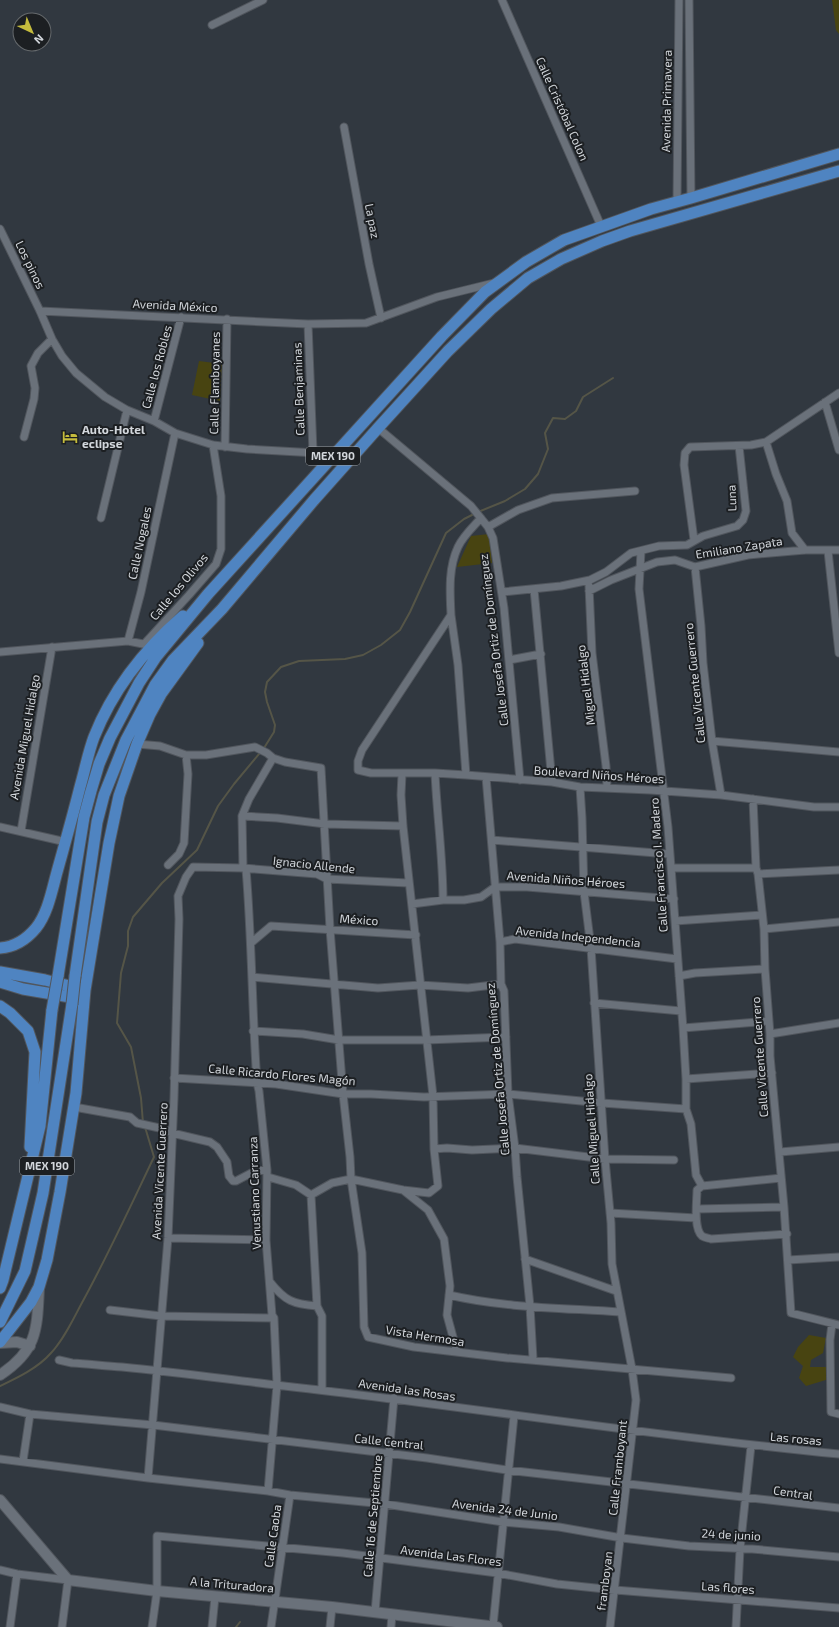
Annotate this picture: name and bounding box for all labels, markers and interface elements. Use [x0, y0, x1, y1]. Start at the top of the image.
north arrow [12, 12, 52, 52]
text: N [32, 32, 47, 47]
street label: Avenida Primavera [658, 50, 674, 152]
street label: Calle Cristóbal Colon [534, 55, 592, 163]
street label: La paz [363, 202, 383, 239]
street label: Los pinos [13, 238, 48, 291]
street label: Avenida México [132, 296, 218, 314]
street label: Calle los Robles [138, 323, 174, 410]
street label: Calle Flamboyanes [206, 331, 222, 434]
street label: Calle Benjaminas [289, 342, 308, 436]
place label: Auto-Hotel eclipse [82, 422, 145, 450]
hotel icon: Auto-Hotel eclipse [61, 428, 79, 446]
road number: MEX 190 [306, 447, 360, 465]
street label: Luna [724, 485, 738, 512]
street label: Calle Nogales [124, 505, 154, 581]
street label: Emiliano Zapata [694, 533, 783, 561]
street label: Calle los Olivos [146, 550, 210, 622]
street label: Calle Josefa Ortiz de Domínguez [476, 553, 511, 727]
street label: Calle Vicente Guerrero [681, 622, 707, 744]
street label: Miguel Hidalgo [573, 644, 597, 726]
street label: Avenida Miguel Hidalgo [6, 673, 42, 801]
street label: Boulevard Niños Héroes [533, 762, 665, 786]
street label: Calle Francisco I. Madero [646, 797, 670, 933]
street label: Ignacio Allende [272, 853, 356, 875]
street label: Avenida Niños Héroes [506, 868, 626, 890]
street label: México [339, 911, 379, 927]
street label: Avenida Independencia [515, 922, 641, 950]
street label: Calle Josefa Ortiz de Domínguez [482, 982, 512, 1156]
street label: Calle Vicente Guerrero [748, 996, 770, 1118]
street label: Calle Ricardo Flores Magón [208, 1061, 356, 1087]
street label: Calle Miguel Hidalgo [580, 1073, 602, 1185]
street label: Avenida Vicente Guerrero [148, 1102, 170, 1240]
street label: Venustiano Carranza [245, 1136, 263, 1250]
road number: MEX 190 [20, 1157, 74, 1175]
street label: Vista Hermosa [385, 1322, 466, 1348]
street label: Avenida las Rosas [358, 1375, 457, 1403]
street label: Calle Framboyant [605, 1419, 629, 1516]
street label: Las rosas [770, 1429, 822, 1447]
street label: Calle Central [354, 1430, 425, 1452]
street label: Calle 16 de Septiembre [360, 1454, 384, 1578]
street label: Central [772, 1482, 814, 1502]
street label: Avenida 24 de Junio [452, 1496, 559, 1522]
street label: Calle Caoba [261, 1504, 283, 1568]
street label: 24 de junio [701, 1525, 761, 1544]
street label: Avenida Las Flores [400, 1542, 502, 1568]
street label: framboyan [593, 1550, 615, 1611]
street label: A la Trituradora [190, 1573, 275, 1595]
street label: Las flores [701, 1578, 755, 1596]

